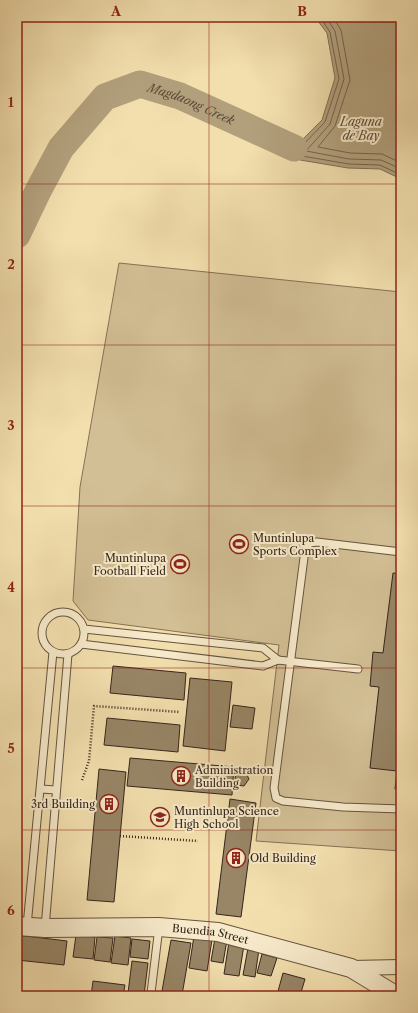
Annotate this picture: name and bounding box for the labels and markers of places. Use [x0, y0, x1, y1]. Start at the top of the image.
place label: Muntinlupa Sports Complex [253, 531, 338, 558]
sports icon: Muntinlupa Sports Complex [228, 533, 250, 555]
place label: Muntinlupa Football Field [93, 551, 166, 578]
sports icon: Muntinlupa Football Field [169, 553, 191, 575]
place label: Administration Building [194, 763, 273, 790]
building icon: Administration Building [170, 765, 192, 787]
building icon: 3rd Building [98, 793, 120, 815]
place label: 3rd Building [31, 797, 95, 811]
place label: Muntinlupa Science High School [174, 804, 279, 831]
school or university icon: Muntinlupa Science High School [149, 806, 171, 828]
building icon: Old Building [225, 847, 247, 869]
place label: Old Building [250, 851, 316, 865]

